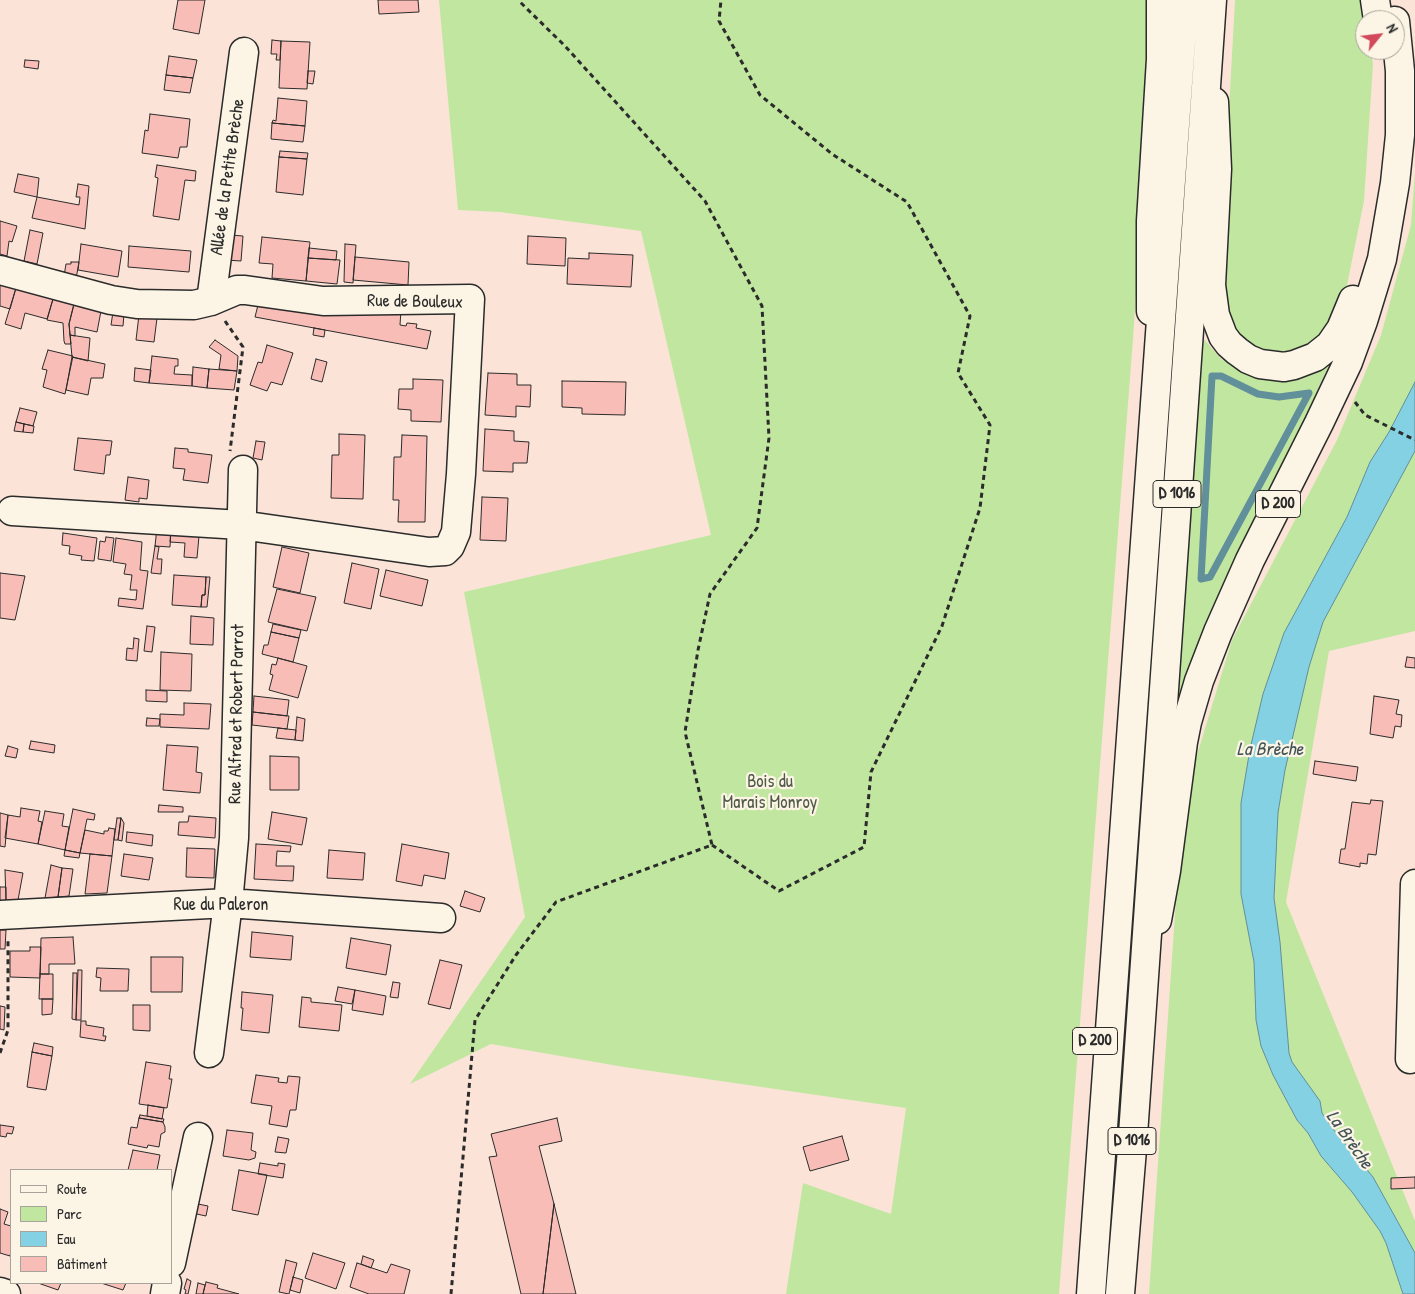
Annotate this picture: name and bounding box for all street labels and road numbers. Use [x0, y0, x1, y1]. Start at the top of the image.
street label: Allée de la Petite Brèche [206, 97, 250, 257]
street label: Rue de Bouleux [367, 290, 463, 314]
road number: D 1016 [1153, 480, 1201, 508]
road number: D 200 [1256, 490, 1300, 518]
street label: Rue Alfred et Robert Parrot [225, 624, 249, 804]
street label: Rue du Paleron [173, 894, 269, 916]
road number: D 200 [1072, 1028, 1118, 1054]
road number: D 1016 [1108, 1128, 1156, 1154]

